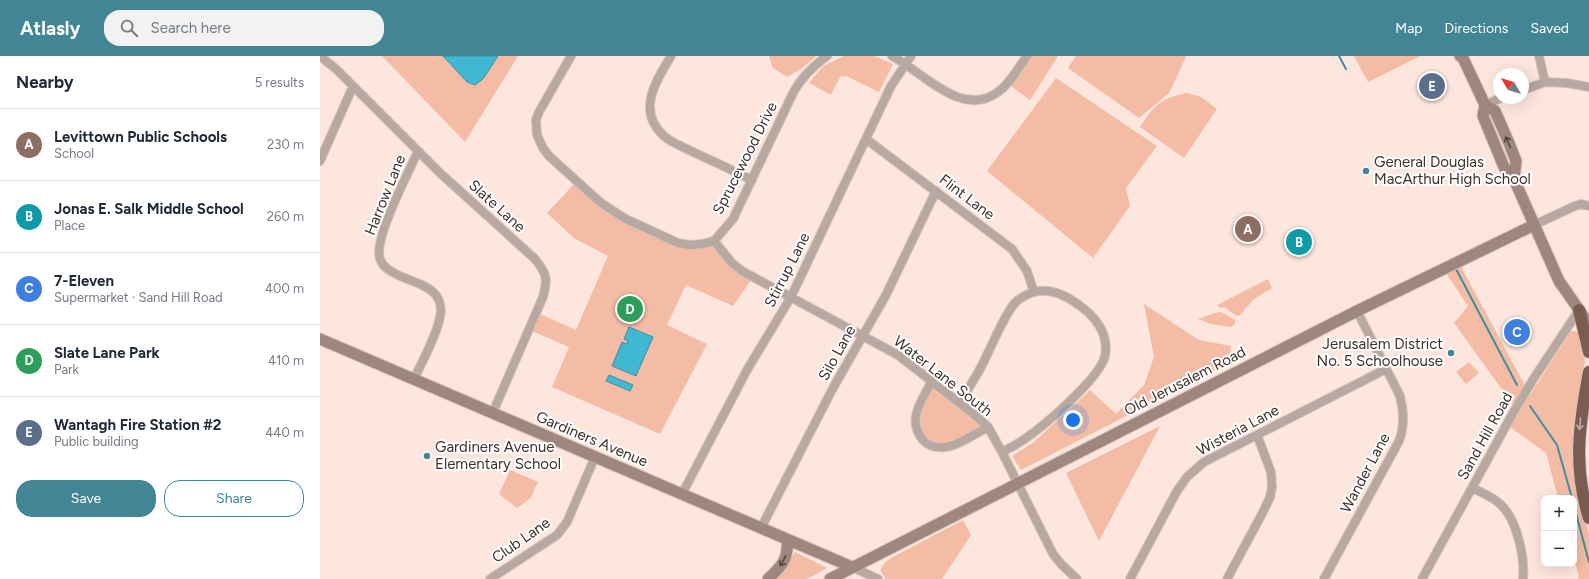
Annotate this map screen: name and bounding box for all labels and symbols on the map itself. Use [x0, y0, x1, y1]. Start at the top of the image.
north arrow [1493, 68, 1529, 104]
pin: E [1419, 71, 1445, 101]
street label: Sprucewood Drive [709, 99, 781, 217]
one-way arrow [1504, 136, 1511, 148]
street label: Harrow Lane [361, 152, 409, 238]
place label: General Douglas MacArthur High School [1374, 153, 1531, 188]
marker: General Douglas MacArthur High School [1361, 166, 1371, 176]
street label: Flint Lane [936, 170, 998, 224]
street label: Slate Lane [465, 176, 529, 236]
pin: A [1235, 214, 1261, 244]
pin: B [1286, 227, 1312, 257]
street label: Stirrup Lane [760, 230, 814, 310]
pin: D [617, 294, 643, 324]
pin: C [1504, 317, 1530, 347]
street label: Silo Lane [814, 322, 860, 384]
street label: Water Lane South [890, 332, 996, 420]
place label: Jerusalem District No. 5 Schoolhouse [1317, 335, 1443, 370]
street label: Old Jerusalem Road [1121, 343, 1249, 419]
marker: Jerusalem District No. 5 Schoolhouse [1446, 348, 1456, 358]
street label: Sand Hill Road [1454, 389, 1516, 483]
street label: Wisteria Lane [1194, 401, 1282, 459]
street label: Gardiners Avenue [534, 407, 650, 471]
your location [1063, 410, 1083, 430]
one-way arrow [1576, 417, 1584, 430]
street label: Wander Lane [1336, 430, 1394, 516]
place label: Gardiners Avenue Elementary School [435, 438, 561, 473]
marker: Gardiners Avenue Elementary School [422, 451, 432, 461]
street label: Club Lane [488, 513, 554, 567]
one-way arrow [779, 555, 786, 567]

